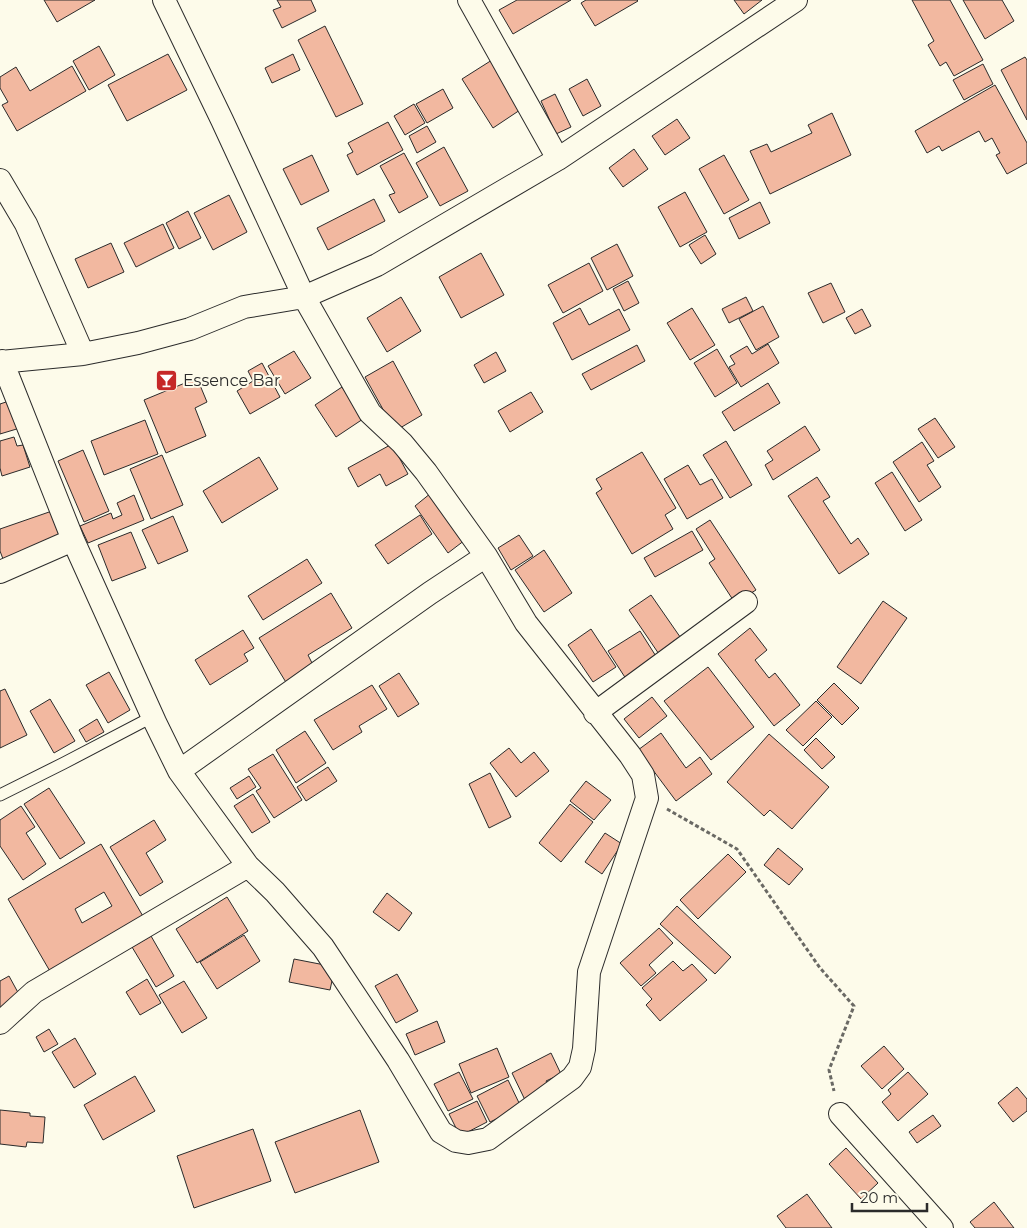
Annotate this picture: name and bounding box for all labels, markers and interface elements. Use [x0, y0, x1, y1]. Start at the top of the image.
bar icon: Essence Bar [155, 368, 179, 392]
place label: Essence Bar [183, 371, 280, 390]
scale bar [852, 1180, 927, 1212]
text: 20 m [860, 1188, 898, 1207]

